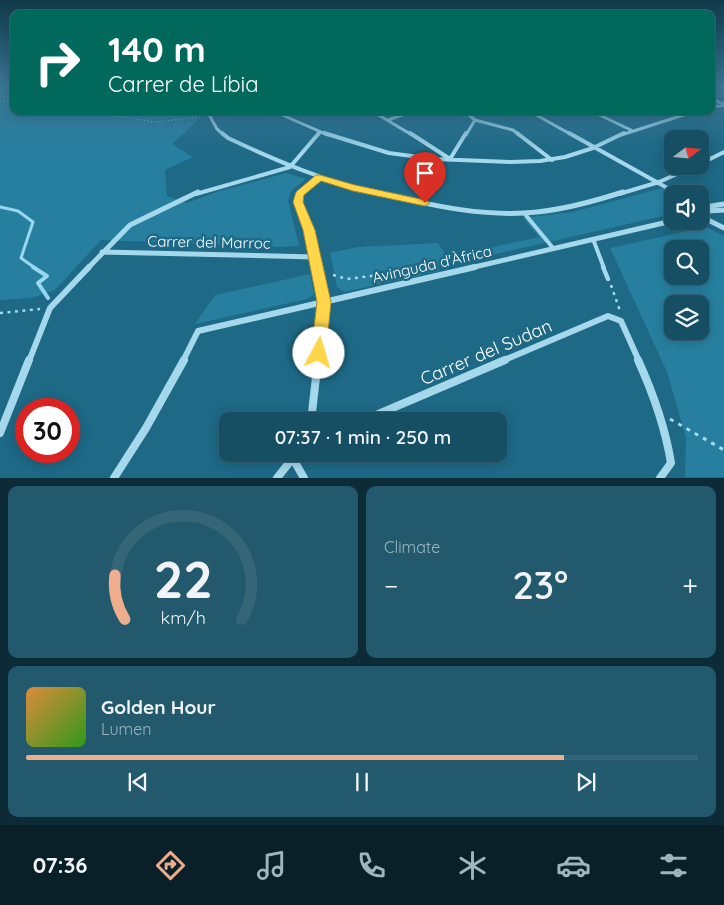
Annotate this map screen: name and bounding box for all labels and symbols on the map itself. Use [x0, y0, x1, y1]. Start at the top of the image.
north arrow [664, 130, 709, 175]
pin [404, 152, 446, 203]
street label: Carrer del Marroc [147, 231, 271, 253]
street label: Avinguda d'Àfrica [370, 241, 494, 287]
street label: Carrer del Sudan [417, 314, 555, 390]
position arrow [292, 326, 344, 378]
speed limit sign: 30 [15, 398, 80, 463]

